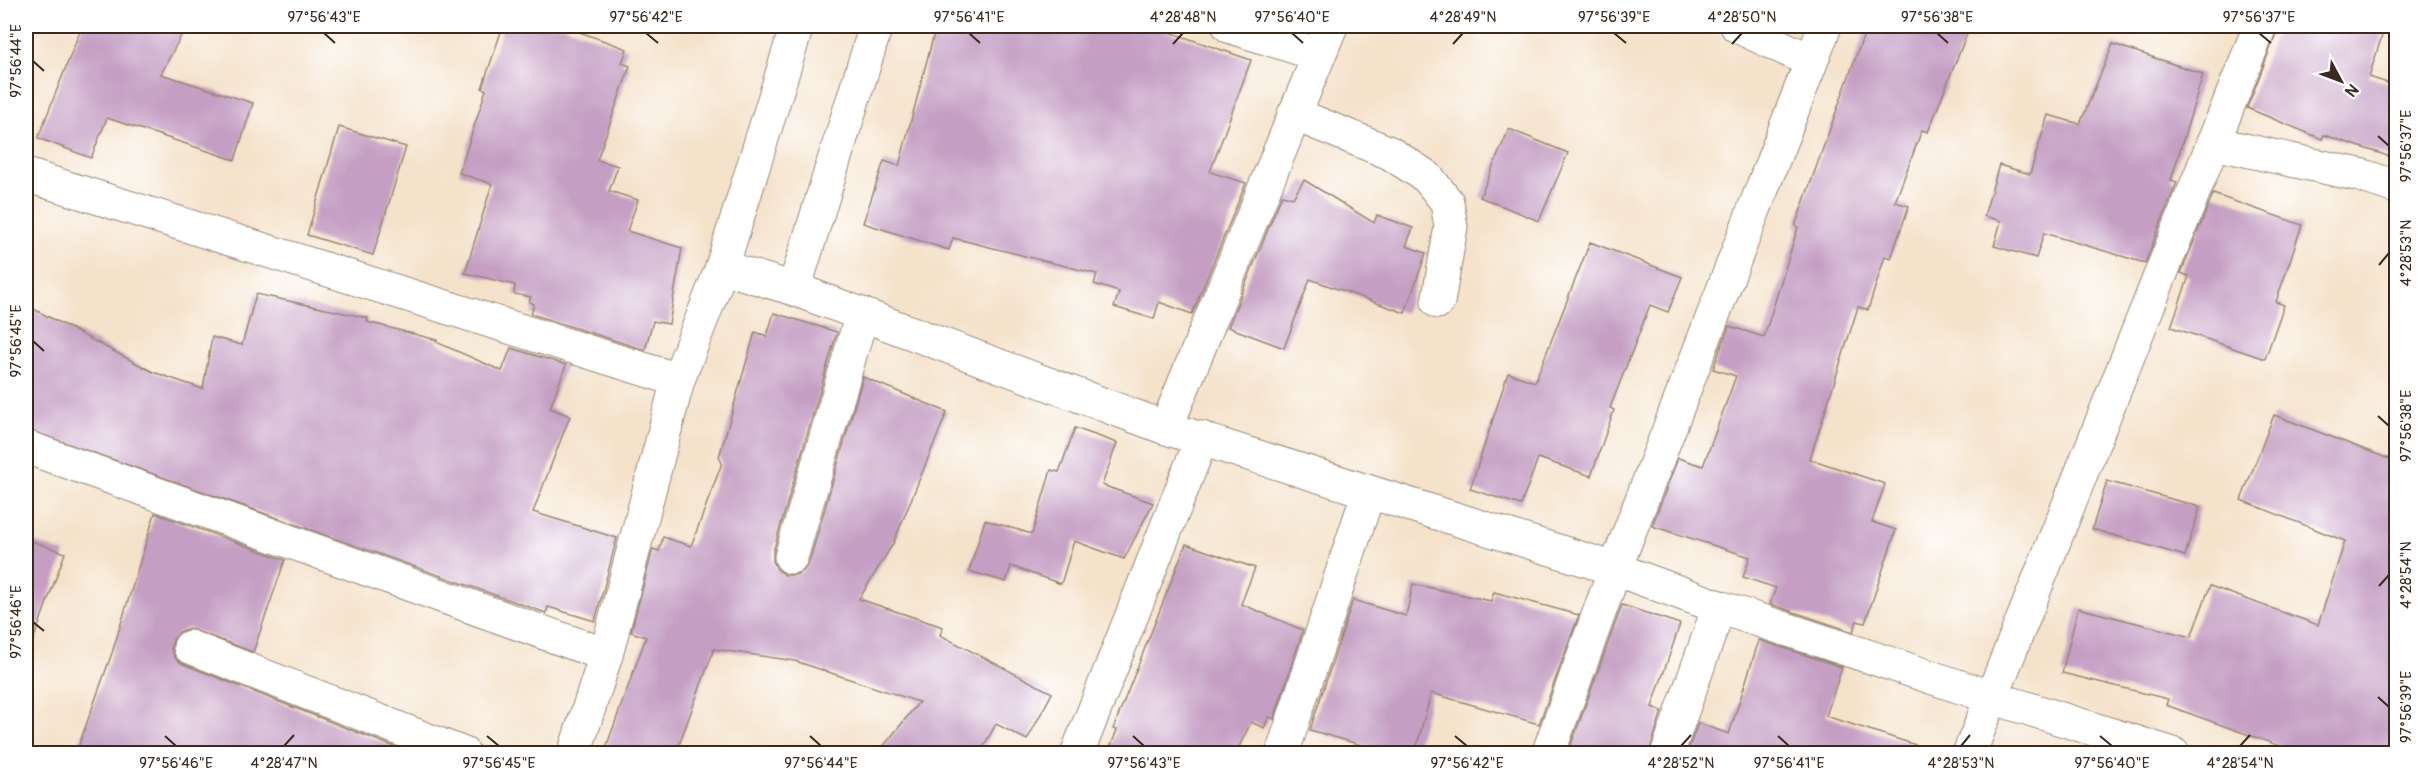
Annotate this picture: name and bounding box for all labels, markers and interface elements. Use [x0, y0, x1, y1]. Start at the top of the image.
text: 97°56'43"E [287, 8, 361, 27]
text: 97°56'42"E [609, 8, 683, 27]
text: 97°56'41"E [934, 8, 1004, 27]
text: 4°28'48"N [1150, 8, 1216, 27]
text: 97°56'40"E [1255, 8, 1330, 27]
text: 4°28'49"N [1430, 8, 1496, 27]
text: 97°56'39"E [1578, 8, 1650, 27]
text: 4°28'50"N [1708, 8, 1776, 27]
text: 97°56'38"E [1901, 8, 1973, 27]
text: 97°56'37"E [2223, 8, 2295, 27]
text: 97°56'44"E [7, 24, 26, 98]
north arrow [2311, 51, 2371, 111]
text: N [2340, 80, 2363, 101]
text: 97°56'37"E [2397, 110, 2416, 182]
text: 4°28'53"N [2397, 220, 2416, 286]
text: 97°56'45"E [7, 304, 26, 377]
text: 97°56'38"E [2397, 390, 2416, 462]
text: 4°28'54"N [2397, 541, 2416, 609]
text: 97°56'46"E [7, 585, 26, 659]
text: 97°56'39"E [2397, 671, 2416, 743]
text: 97°56'46"E [139, 754, 213, 773]
text: 4°28'47"N [250, 754, 318, 773]
text: 97°56'45"E [463, 754, 536, 773]
text: 97°56'44"E [784, 754, 858, 773]
text: 97°56'43"E [1107, 754, 1181, 773]
text: 97°56'42"E [1430, 754, 1504, 773]
text: 4°28'52"N [1648, 754, 1714, 773]
text: 97°56'41"E [1754, 754, 1824, 773]
text: 4°28'53"N [1928, 754, 1994, 773]
text: 97°56'40"E [2075, 754, 2150, 773]
text: 4°28'54"N [2206, 754, 2274, 773]

